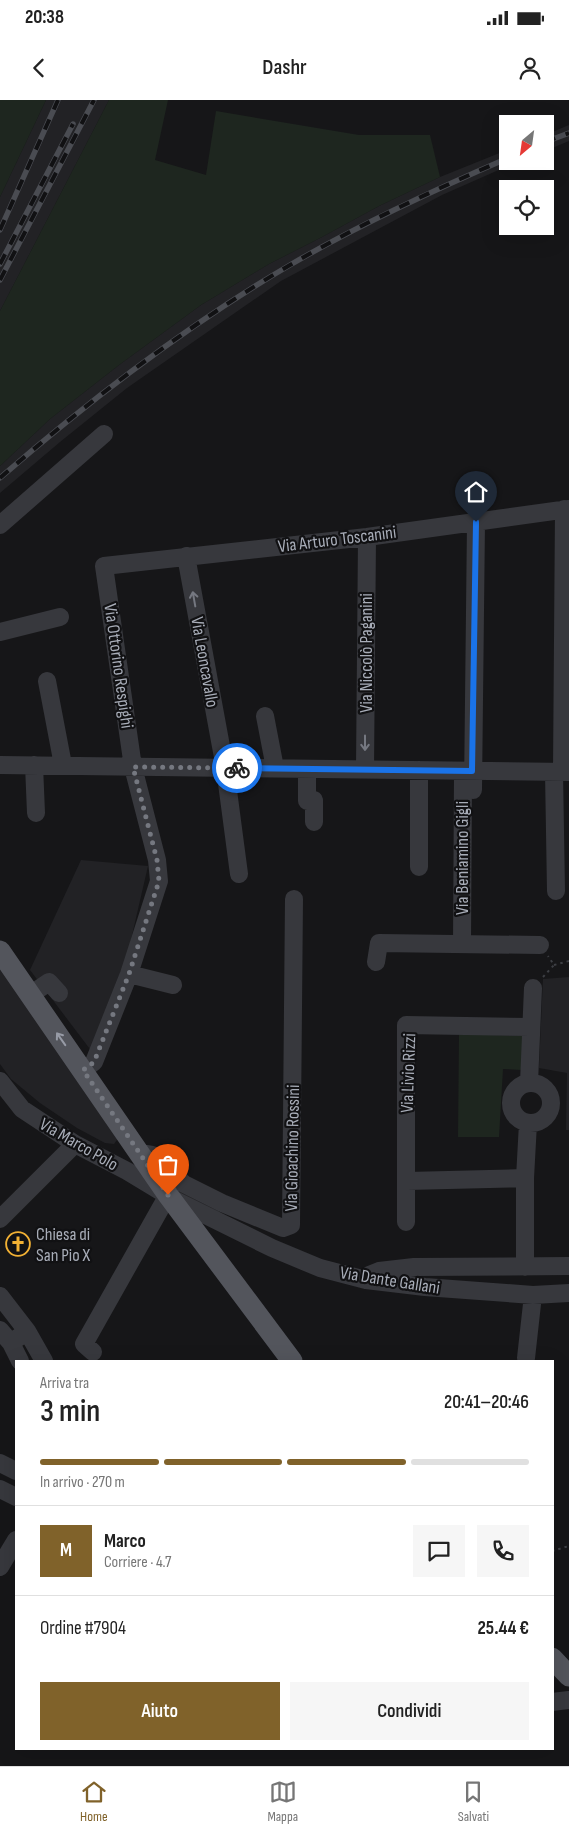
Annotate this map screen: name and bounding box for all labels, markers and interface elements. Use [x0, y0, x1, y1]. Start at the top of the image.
text: 20:38 [25, 6, 64, 29]
icon: back [25, 54, 53, 82]
text: Dashr [262, 54, 307, 81]
icon: person [516, 54, 544, 82]
north arrow [499, 115, 554, 170]
map controls [499, 115, 554, 235]
button: locate [499, 180, 554, 235]
pin [455, 471, 497, 522]
icon: home [462, 478, 490, 506]
street label: Via Arturo Toscanini [277, 522, 397, 557]
one-way arrow [188, 592, 198, 608]
street label: Via Niccolò Paganini [356, 593, 377, 713]
street label: Via Ottorino Respighi [99, 602, 138, 730]
street label: Via Leoncavallo [186, 615, 223, 709]
one-way arrow [360, 734, 370, 751]
courier [212, 743, 262, 793]
icon: bike [223, 754, 251, 782]
street label: Via Beniamino Gigli [452, 801, 473, 915]
one-way arrow [56, 1033, 66, 1047]
street label: Via Livio Rizzi [397, 1033, 420, 1113]
street label: Via Gioachino Rossini [281, 1084, 304, 1212]
street label: Via Marco Polo [36, 1114, 122, 1175]
pin [147, 1144, 189, 1195]
icon: bag [154, 1151, 182, 1179]
place label: Chiesa di San Pio X [36, 1224, 90, 1266]
church icon: Chiesa di San Pio X [5, 1231, 31, 1257]
street label: Via Dante Gallani [339, 1262, 441, 1299]
text: Arriva tra [40, 1374, 89, 1393]
text: 20:41–20:46 [444, 1391, 529, 1414]
text: 3 min [40, 1392, 100, 1431]
text: In arrivo · 270 m [40, 1473, 125, 1492]
button: chat [413, 1525, 465, 1577]
button: phone [477, 1525, 529, 1577]
text: Marco [104, 1530, 146, 1553]
text: M [60, 1539, 72, 1562]
text: Corriere · 4.7 [104, 1553, 172, 1572]
text: Ordine #7904 [40, 1617, 126, 1640]
text: 25.44 € [478, 1617, 529, 1640]
button: Aiuto [40, 1682, 280, 1740]
button: Condividi [290, 1682, 529, 1740]
tab: Home [80, 1778, 108, 1825]
tab: Mappa [267, 1778, 298, 1825]
tab: Salvati [458, 1778, 489, 1825]

